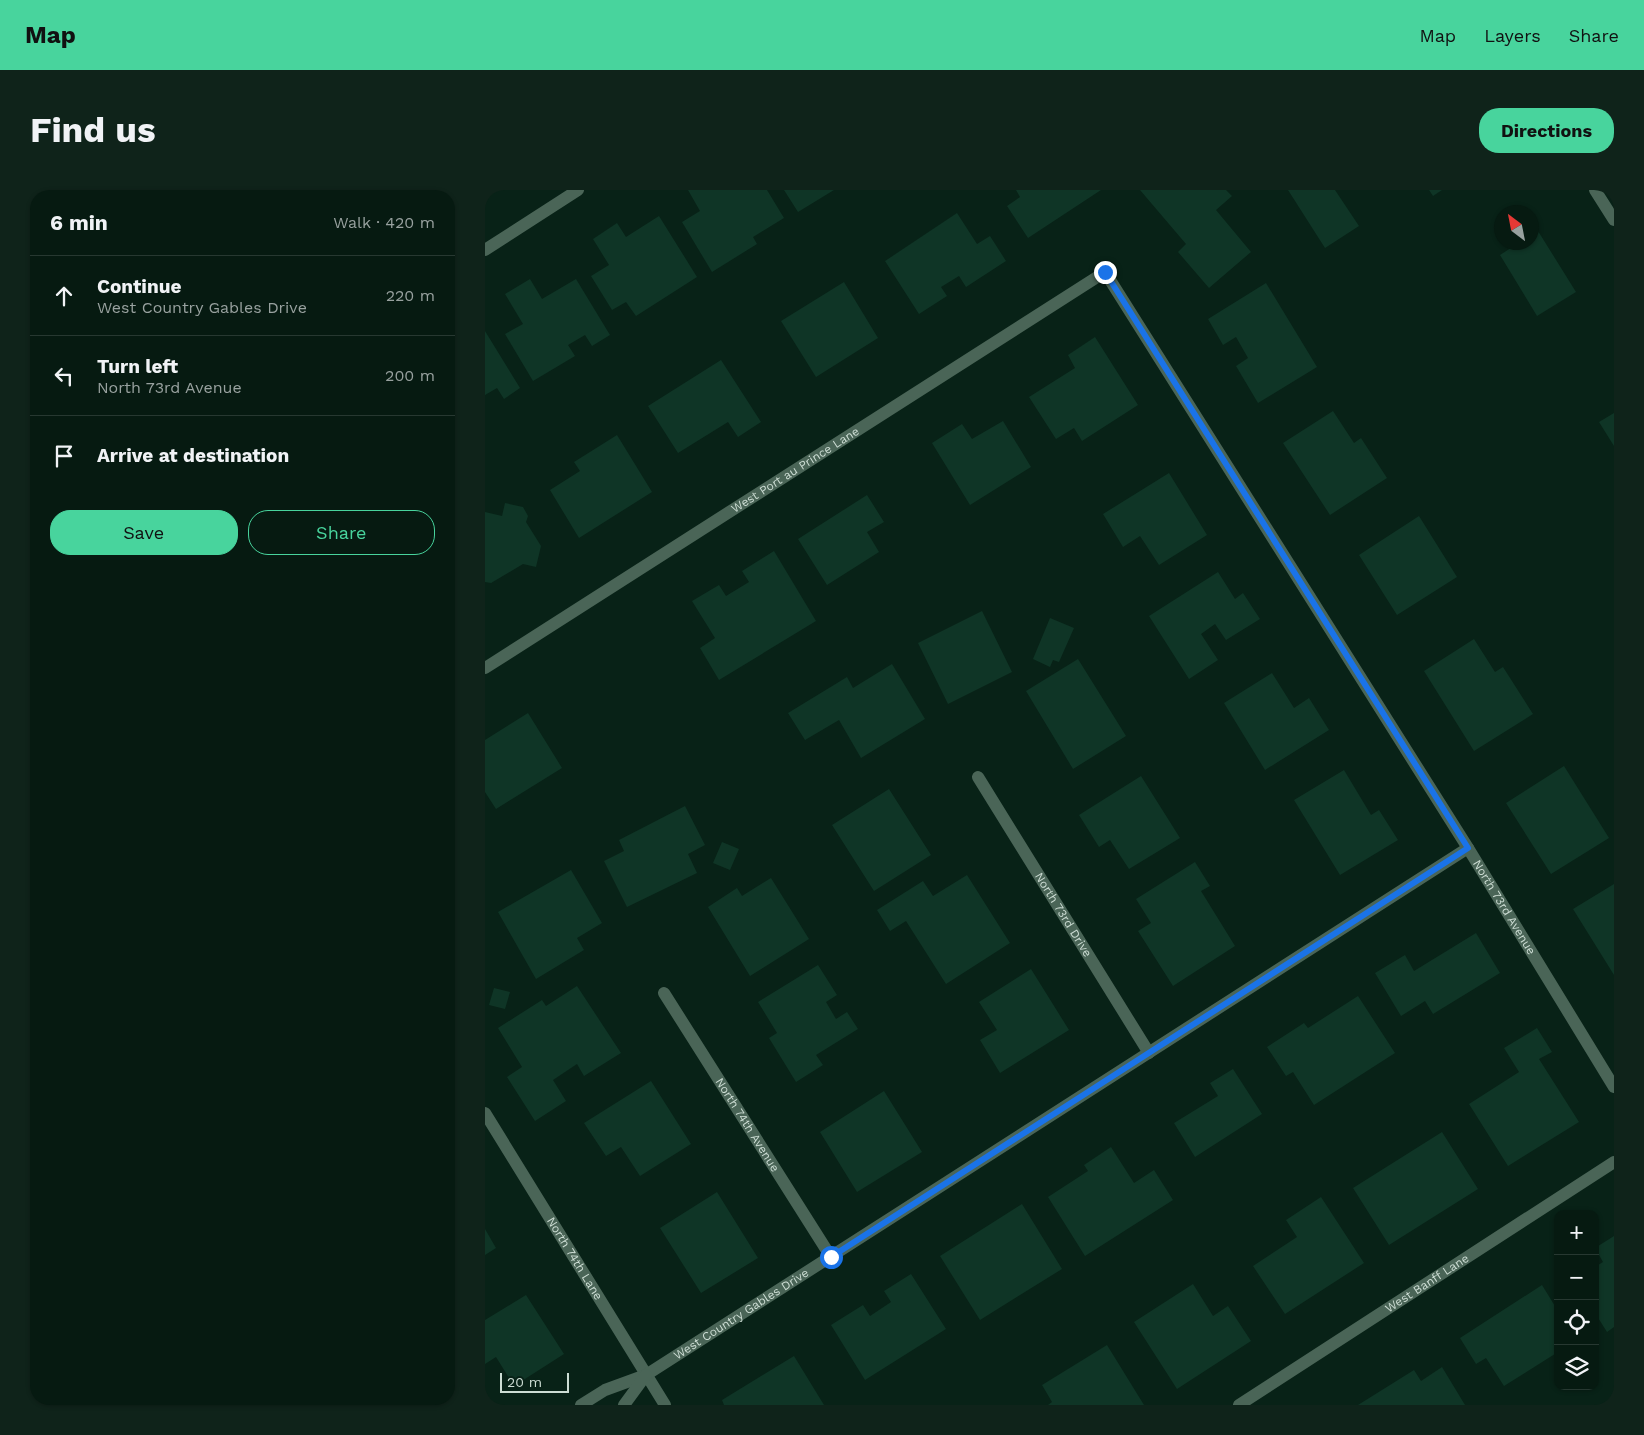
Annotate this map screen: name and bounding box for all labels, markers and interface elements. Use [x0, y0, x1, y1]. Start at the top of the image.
text: Map [25, 21, 76, 49]
text: Map [1419, 25, 1456, 46]
text: Layers [1484, 25, 1541, 46]
text: Share [1569, 25, 1619, 46]
button: Directions [1479, 108, 1614, 153]
text: Find us [30, 109, 156, 151]
north arrow [1494, 205, 1539, 250]
text: 6 min [50, 210, 108, 235]
text: Walk · 420 m [333, 213, 435, 232]
route end [1094, 261, 1117, 284]
text: Continue [97, 275, 181, 298]
icon: ahead [50, 282, 78, 310]
text: 220 m [386, 286, 435, 305]
text: West Country Gables Drive [97, 298, 307, 317]
text: Turn left [97, 355, 178, 378]
icon: left [50, 362, 78, 390]
text: 200 m [385, 366, 435, 385]
text: North 73rd Avenue [97, 378, 242, 397]
street label: West Port au Prince Lane [729, 424, 862, 516]
icon: arrive [50, 442, 78, 470]
text: Arrive at destination [97, 444, 289, 467]
button: Save [50, 510, 238, 555]
button: Share [248, 510, 435, 555]
street label: North 73rd Avenue [1470, 857, 1539, 957]
street label: North 73rd Drive [1032, 870, 1095, 959]
street label: North 74th Avenue [712, 1075, 782, 1174]
map controls [1554, 1210, 1599, 1390]
button: + [1554, 1210, 1599, 1255]
street label: North 74th Lane [544, 1215, 606, 1303]
route start [820, 1246, 843, 1269]
street label: West Banff Lane [1383, 1251, 1472, 1315]
button: − [1554, 1255, 1599, 1300]
street label: West Country Gables Drive [671, 1266, 811, 1362]
button: locate [1554, 1300, 1599, 1345]
button: layers [1554, 1345, 1599, 1390]
scale bar [500, 1370, 569, 1393]
text: 20 m [507, 1374, 542, 1390]

